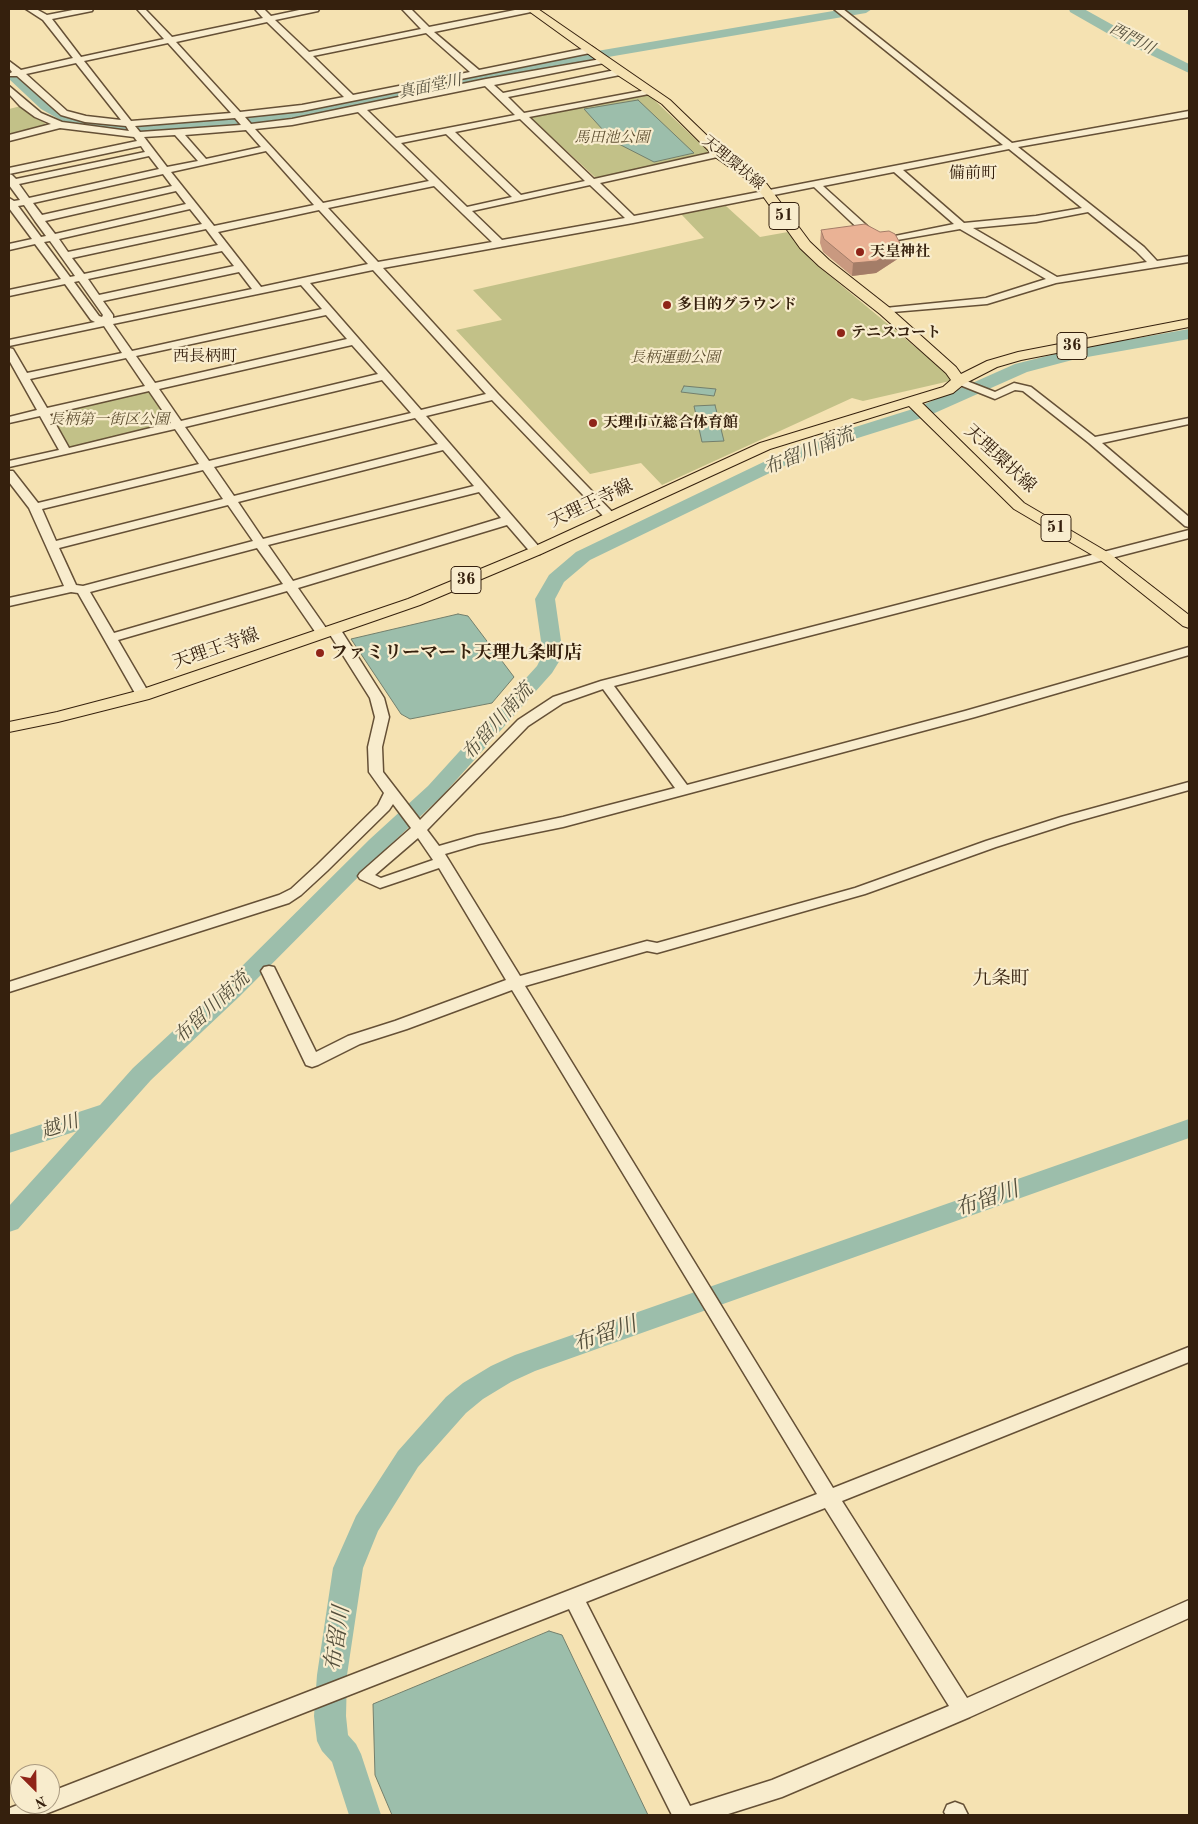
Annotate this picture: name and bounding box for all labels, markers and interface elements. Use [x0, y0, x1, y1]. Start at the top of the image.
water label: 西門川 [1106, 19, 1158, 59]
water label: 真面堂川 [397, 71, 463, 103]
park label: 馬田池公園 [575, 129, 649, 147]
street label: 天理環状線 [698, 132, 768, 194]
district label: 備前町 [949, 164, 997, 184]
road number: 51 [769, 202, 799, 230]
place label: 天皇神社 [870, 243, 930, 261]
marker: 天皇神社 [854, 246, 866, 258]
place label: 多目的グラウンド [677, 296, 797, 314]
marker: 多目的グラウンド [661, 299, 673, 311]
place label: テニスコート [851, 324, 941, 342]
marker: テニスコート [835, 327, 847, 339]
road number: 36 [1057, 332, 1087, 360]
district label: 西長柄町 [173, 347, 237, 367]
park label: 長柄運動公園 [630, 349, 720, 367]
park label: 長柄第一街区公園 [49, 411, 169, 429]
place label: 天理市立総合体育館 [603, 414, 738, 432]
marker: 天理市立総合体育館 [587, 417, 599, 429]
street label: 天理環状線 [960, 420, 1040, 498]
water label: 布留川南流 [761, 424, 857, 480]
street label: 天理王寺線 [546, 475, 636, 533]
road number: 51 [1041, 514, 1071, 542]
road number: 36 [451, 566, 481, 594]
street label: 天理王寺線 [170, 624, 262, 674]
place label: ファミリーマート天理九条町店 [330, 642, 582, 664]
marker: ファミリーマート天理九条町店 [314, 647, 326, 659]
water label: 布留川南流 [458, 679, 538, 765]
water label: 布留川南流 [169, 967, 255, 1049]
district label: 九条町 [973, 968, 1029, 990]
water label: 越川 [38, 1110, 82, 1144]
water label: 布留川 [952, 1177, 1022, 1223]
water label: 布留川 [570, 1312, 640, 1358]
water label: 布留川 [320, 1604, 356, 1674]
north arrow [10, 1764, 60, 1814]
text: N [33, 1793, 48, 1810]

